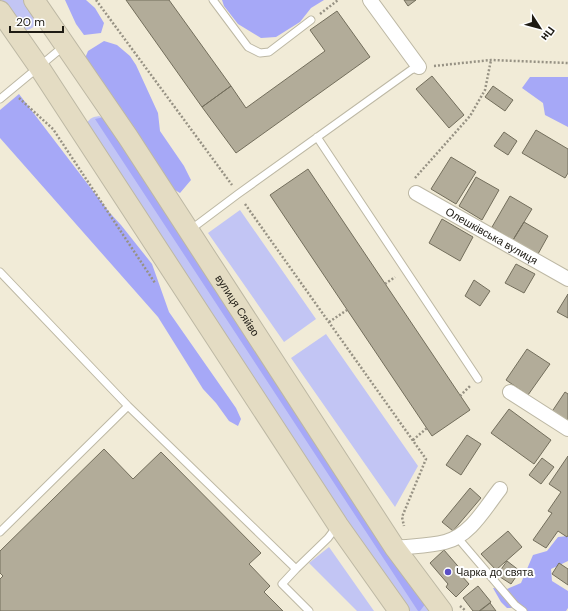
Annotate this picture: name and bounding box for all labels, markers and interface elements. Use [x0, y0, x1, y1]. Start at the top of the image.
scale bar [10, 8, 63, 34]
north arrow [520, 8, 560, 48]
text: 20 m [16, 14, 45, 30]
text: Пн [538, 24, 558, 44]
street label: Олешківська вулиця [443, 204, 540, 268]
street label: вулиця Сяйво [212, 272, 263, 339]
place label: Чарка до свята [456, 565, 534, 579]
marker: Чарка до свята [443, 567, 453, 577]

